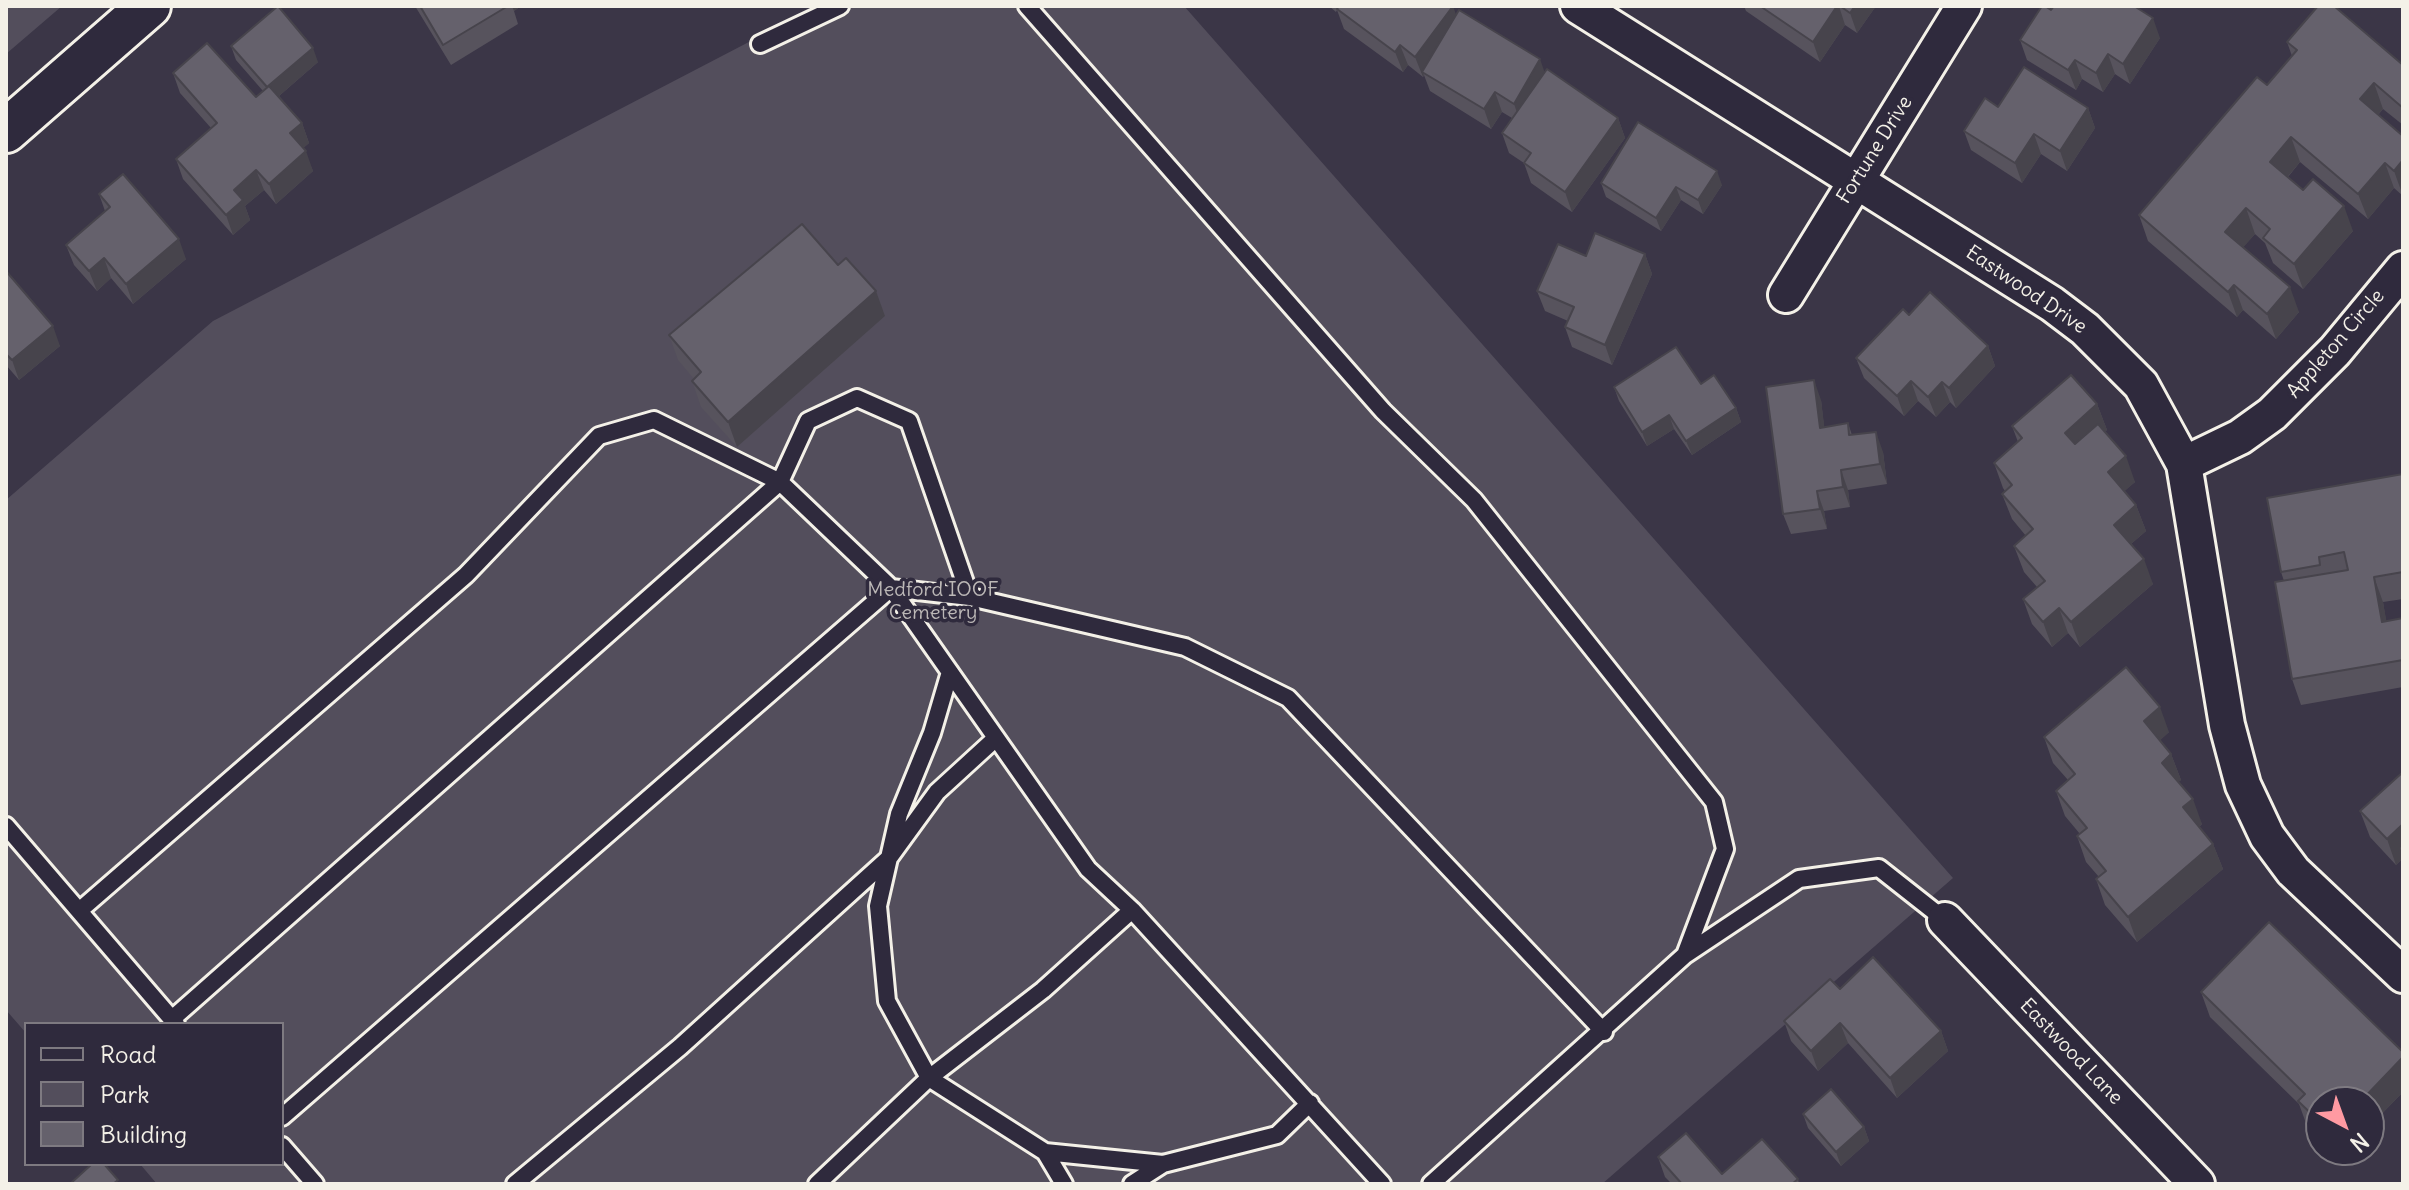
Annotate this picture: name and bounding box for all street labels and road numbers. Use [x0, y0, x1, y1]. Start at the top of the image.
street label: Fortune Drive [1832, 92, 1918, 208]
street label: Eastwood Drive [1961, 241, 2091, 339]
street label: Appleton Circle [2282, 285, 2390, 403]
street label: Eastwood Lane [2014, 994, 2128, 1110]

